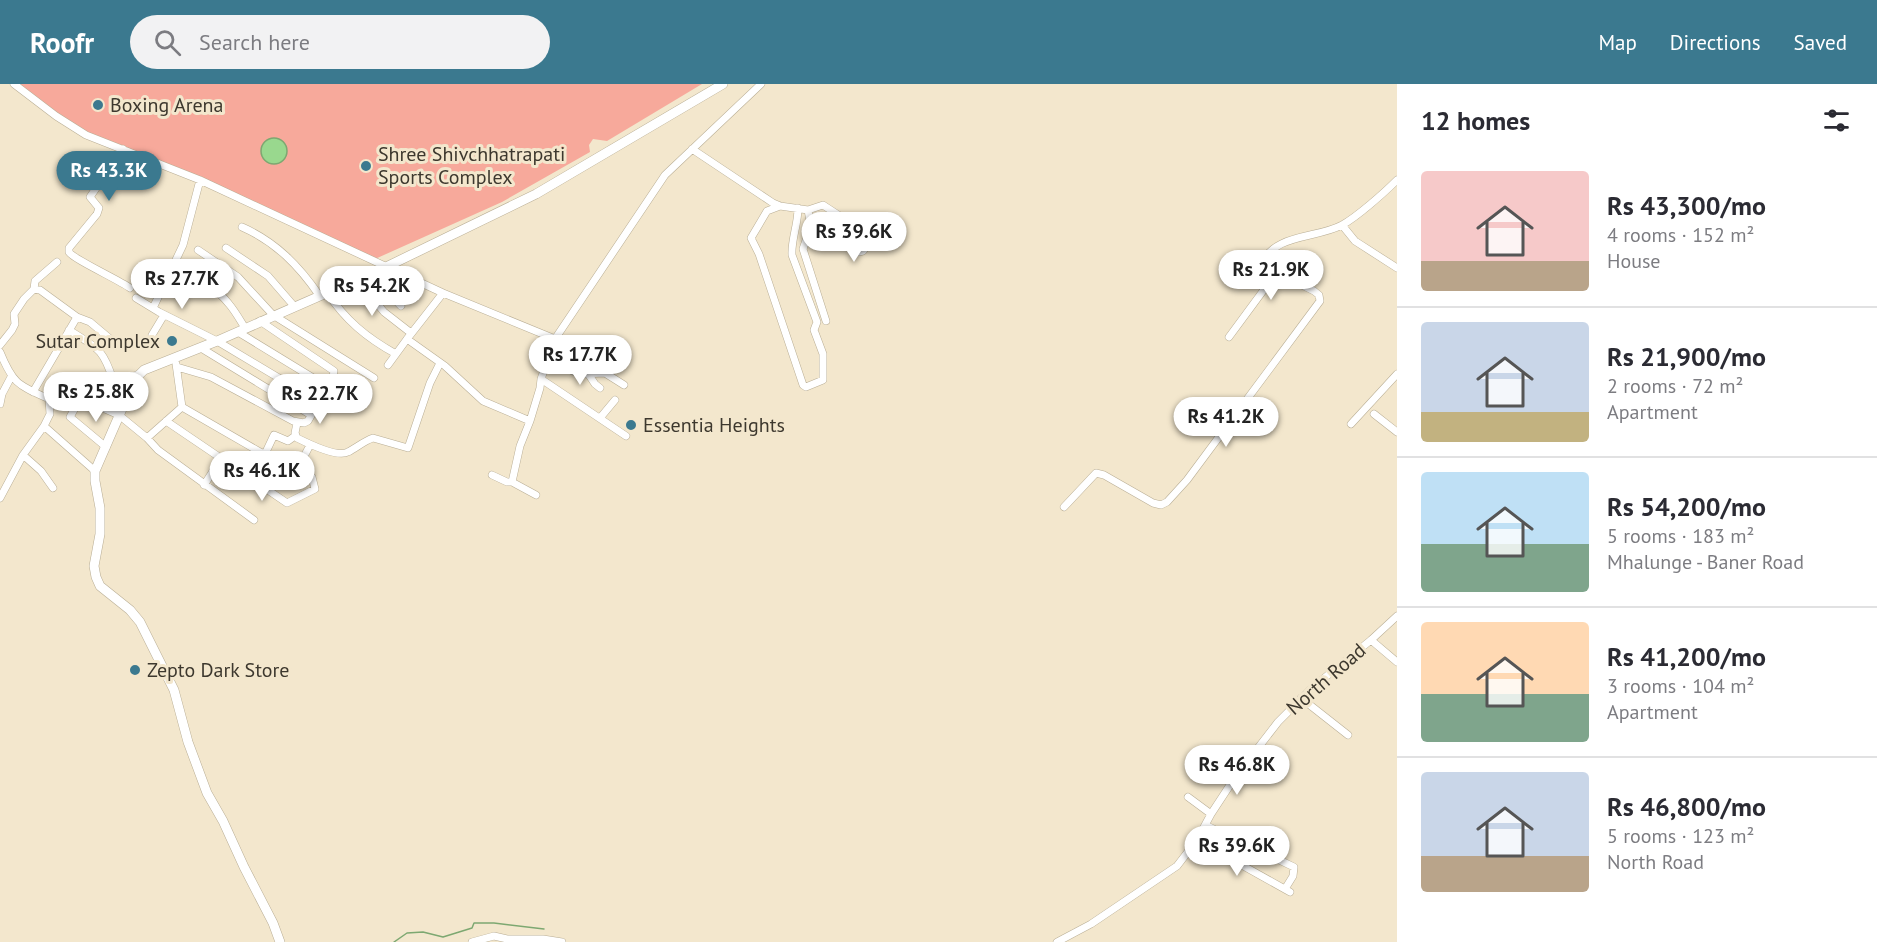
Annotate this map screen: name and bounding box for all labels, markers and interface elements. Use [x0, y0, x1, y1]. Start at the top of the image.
search box [130, 15, 550, 69]
text: Roofr [30, 24, 94, 61]
icon: search [151, 26, 184, 59]
text: Search here [199, 28, 310, 56]
text: Map [1598, 29, 1637, 56]
text: Directions [1670, 29, 1761, 56]
text: Saved [1794, 29, 1847, 56]
place label: Boxing Arena [110, 92, 223, 118]
marker: Boxing Arena [91, 98, 105, 112]
text: 12 homes [1421, 104, 1530, 137]
icon: filters [1820, 104, 1853, 137]
place label: Shree Shivchhatrapati Sports Complex [378, 141, 565, 190]
pin: Rs 43.3K [47, 151, 171, 202]
text: Rs 43.3K [71, 157, 147, 183]
marker: Shree Shivchhatrapati Sports Complex [359, 159, 373, 173]
text: Rs 43,300/mo [1607, 189, 1766, 222]
icon: home [1469, 195, 1541, 267]
pin: Rs 39.6K [792, 212, 916, 263]
text: Rs 39.6K [816, 218, 892, 244]
text: 4 rooms · 152 m² [1607, 222, 1754, 248]
text: House [1607, 248, 1661, 274]
pin: Rs 21.9K [1209, 250, 1333, 301]
text: Rs 21.9K [1233, 256, 1309, 282]
pin: Rs 27.7K [120, 259, 244, 310]
text: Rs 27.7K [145, 265, 219, 291]
pin: Rs 54.2K [310, 266, 434, 317]
text: Rs 54.2K [334, 272, 410, 298]
place label: Sutar Complex [35, 328, 160, 354]
marker: Sutar Complex [165, 334, 179, 348]
pin: Rs 17.7K [518, 335, 642, 386]
text: Rs 21,900/mo [1607, 340, 1766, 373]
text: Rs 17.7K [543, 341, 617, 367]
icon: home [1469, 346, 1541, 418]
pin: Rs 25.8K [34, 372, 158, 423]
text: 2 rooms · 72 m² [1607, 373, 1743, 399]
pin: Rs 22.7K [258, 374, 382, 425]
text: Rs 25.8K [58, 378, 134, 404]
text: Rs 22.7K [282, 380, 358, 406]
pin: Rs 41.2K [1164, 397, 1288, 448]
text: Apartment [1607, 399, 1698, 425]
text: Rs 41.2K [1188, 403, 1264, 429]
place label: Essentia Heights [643, 412, 785, 438]
marker: Essentia Heights [624, 418, 638, 432]
pin: Rs 46.1K [200, 451, 324, 502]
text: Rs 46.1K [224, 457, 300, 483]
text: Rs 54,200/mo [1607, 490, 1766, 523]
icon: home [1469, 496, 1541, 568]
text: 5 rooms · 183 m² [1607, 523, 1754, 549]
text: Mhalunge - Baner Road [1607, 549, 1804, 575]
street label: North Road [1281, 637, 1371, 721]
text: Rs 41,200/mo [1607, 640, 1766, 673]
icon: home [1469, 646, 1541, 718]
place label: Zepto Dark Store [147, 657, 289, 683]
marker: Zepto Dark Store [128, 663, 142, 677]
text: 3 rooms · 104 m² [1607, 673, 1754, 699]
text: Apartment [1607, 699, 1698, 725]
pin: Rs 46.8K [1175, 745, 1299, 796]
text: Rs 46.8K [1199, 751, 1275, 777]
text: Rs 46,800/mo [1607, 790, 1766, 823]
icon: home [1469, 796, 1541, 868]
text: 5 rooms · 123 m² [1607, 823, 1754, 849]
pin: Rs 39.6K [1175, 826, 1299, 877]
text: Rs 39.6K [1199, 832, 1275, 858]
text: North Road [1607, 849, 1704, 875]

